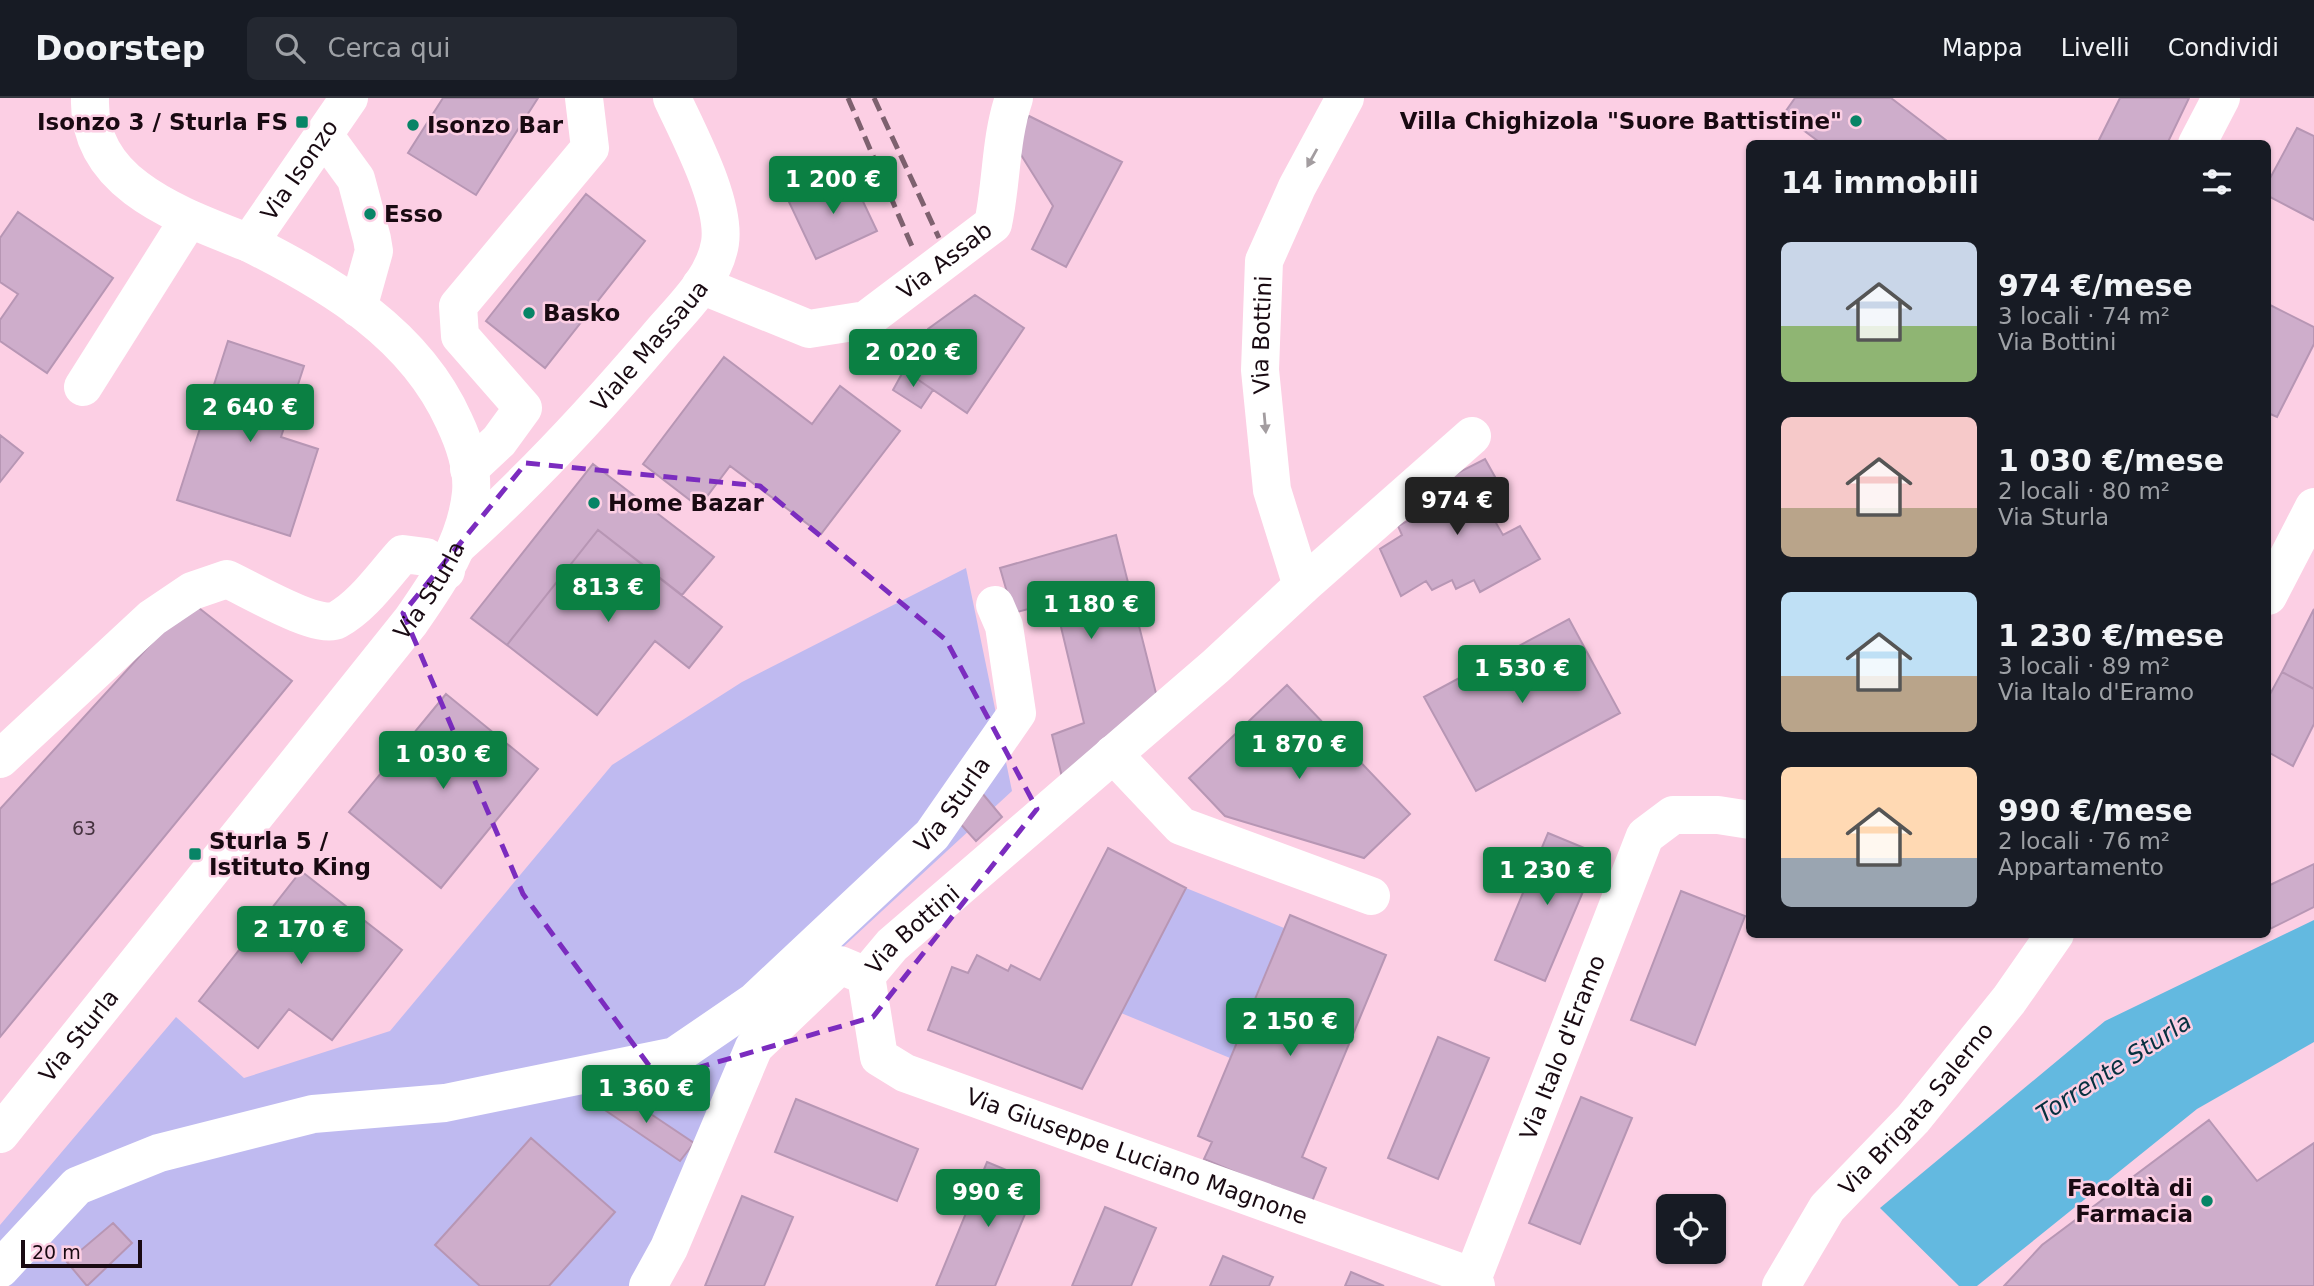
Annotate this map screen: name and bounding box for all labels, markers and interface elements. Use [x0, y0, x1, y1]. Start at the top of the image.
search box [247, 17, 737, 80]
text: Doorstep [35, 29, 205, 68]
icon: search [271, 29, 309, 67]
text: Cerca qui [327, 33, 450, 63]
text: Mappa [1942, 34, 2023, 62]
text: Livelli [2061, 34, 2130, 62]
text: Condividi [2168, 34, 2279, 62]
place label: Villa Chighizola "Suore Battistine" [1400, 108, 1842, 134]
place label: Isonzo 3 / Sturla FS [37, 109, 288, 135]
place label: Isonzo Bar [427, 112, 564, 138]
marker: Villa Chighizola "Suore Battistine" [1848, 113, 1864, 129]
marker: Isonzo 3 / Sturla FS [294, 114, 310, 130]
street label: Via Isonzo [256, 115, 343, 225]
marker: Isonzo Bar [405, 117, 421, 133]
one-way arrow [1307, 148, 1318, 168]
pin: 1 200 € [768, 156, 898, 216]
icon: filters [2198, 163, 2236, 201]
text: 14 immobili [1781, 165, 1979, 200]
text: 1 200 € [785, 166, 881, 192]
place label: Esso [384, 201, 443, 227]
marker: Esso [362, 206, 378, 222]
street label: Via Assab [892, 217, 997, 304]
text: 974 €/mese [1998, 268, 2193, 303]
icon: home [1837, 270, 1921, 354]
street label: Via Bottini [1247, 275, 1276, 395]
street label: Viale Massaua [586, 276, 713, 417]
place label: Basko [543, 300, 620, 326]
text: 3 locali · 74 m² [1998, 303, 2170, 329]
marker: Basko [521, 305, 537, 321]
text: Via Bottini [1998, 329, 2116, 355]
pin: 2 020 € [848, 330, 978, 389]
text: 2 020 € [865, 339, 961, 365]
pin: 2 640 € [185, 384, 315, 444]
text: 2 640 € [202, 394, 298, 420]
one-way arrow [1260, 412, 1271, 434]
text: 1 030 €/mese [1998, 443, 2224, 478]
icon: home [1837, 445, 1921, 529]
pin: 974 € [1408, 478, 1506, 537]
text: 2 locali · 80 m² [1998, 478, 2170, 504]
text: 974 € [1421, 487, 1493, 513]
place label: Home Bazar [608, 490, 765, 516]
marker: Home Bazar [586, 495, 602, 511]
text: Via Sturla [1998, 504, 2109, 530]
street label: Via Sturla [388, 538, 470, 645]
pin: 813 € [559, 564, 657, 624]
text: 813 € [572, 574, 644, 600]
pin: 1 180 € [1026, 582, 1156, 641]
text: 1 180 € [1043, 591, 1139, 617]
text: 1 230 €/mese [1998, 618, 2224, 653]
icon: home [1837, 620, 1921, 704]
pin: 1 530 € [1457, 646, 1587, 705]
text: 3 locali · 89 m² [1998, 653, 2170, 679]
text: 1 530 € [1474, 655, 1570, 681]
text: Via Italo d'Eramo [1998, 679, 2194, 705]
pin: 1 870 € [1234, 722, 1364, 781]
text: 1 870 € [1251, 731, 1347, 757]
pin: 1 030 € [378, 732, 508, 791]
text: 1 030 € [395, 741, 491, 767]
street label: Via Sturla [909, 752, 995, 858]
text: 990 €/mese [1998, 793, 2193, 828]
icon: home [1837, 795, 1921, 879]
house number: 63 [72, 817, 96, 839]
place label: Sturla 5 / Istituto King [209, 828, 371, 880]
text: 2 locali · 76 m² [1998, 828, 2170, 854]
marker: Sturla 5 / Istituto King [187, 846, 203, 862]
pin: 1 230 € [1482, 848, 1612, 907]
text: Appartamento [1998, 854, 2164, 880]
text: 1 230 € [1499, 857, 1595, 883]
street label: Via Bottini [860, 880, 965, 979]
pin: 2 170 € [236, 906, 366, 966]
text: 2 170 € [253, 916, 349, 942]
street label: Via Italo d'Eramo [1515, 951, 1610, 1144]
street label: Via Sturla [34, 984, 124, 1087]
pin: 2 150 € [1225, 998, 1355, 1058]
text: 2 150 € [1242, 1008, 1338, 1034]
water label: Torrente Sturla [2031, 1008, 2197, 1128]
street label: Via Brigata Salerno [1834, 1017, 1999, 1200]
pin: 1 360 € [581, 1066, 711, 1125]
text: 1 360 € [598, 1075, 694, 1101]
street label: Via Giuseppe Luciano Magnone [963, 1083, 1311, 1230]
pin: 990 € [939, 1170, 1037, 1229]
place label: Facoltà di Farmacia [2067, 1175, 2193, 1227]
text: 990 € [952, 1179, 1024, 1205]
marker: Facoltà di Farmacia [2199, 1193, 2215, 1209]
map controls [1656, 1194, 1726, 1264]
button: locate [1656, 1194, 1726, 1264]
scale bar [21, 1237, 142, 1269]
text: 20 m [32, 1241, 81, 1263]

